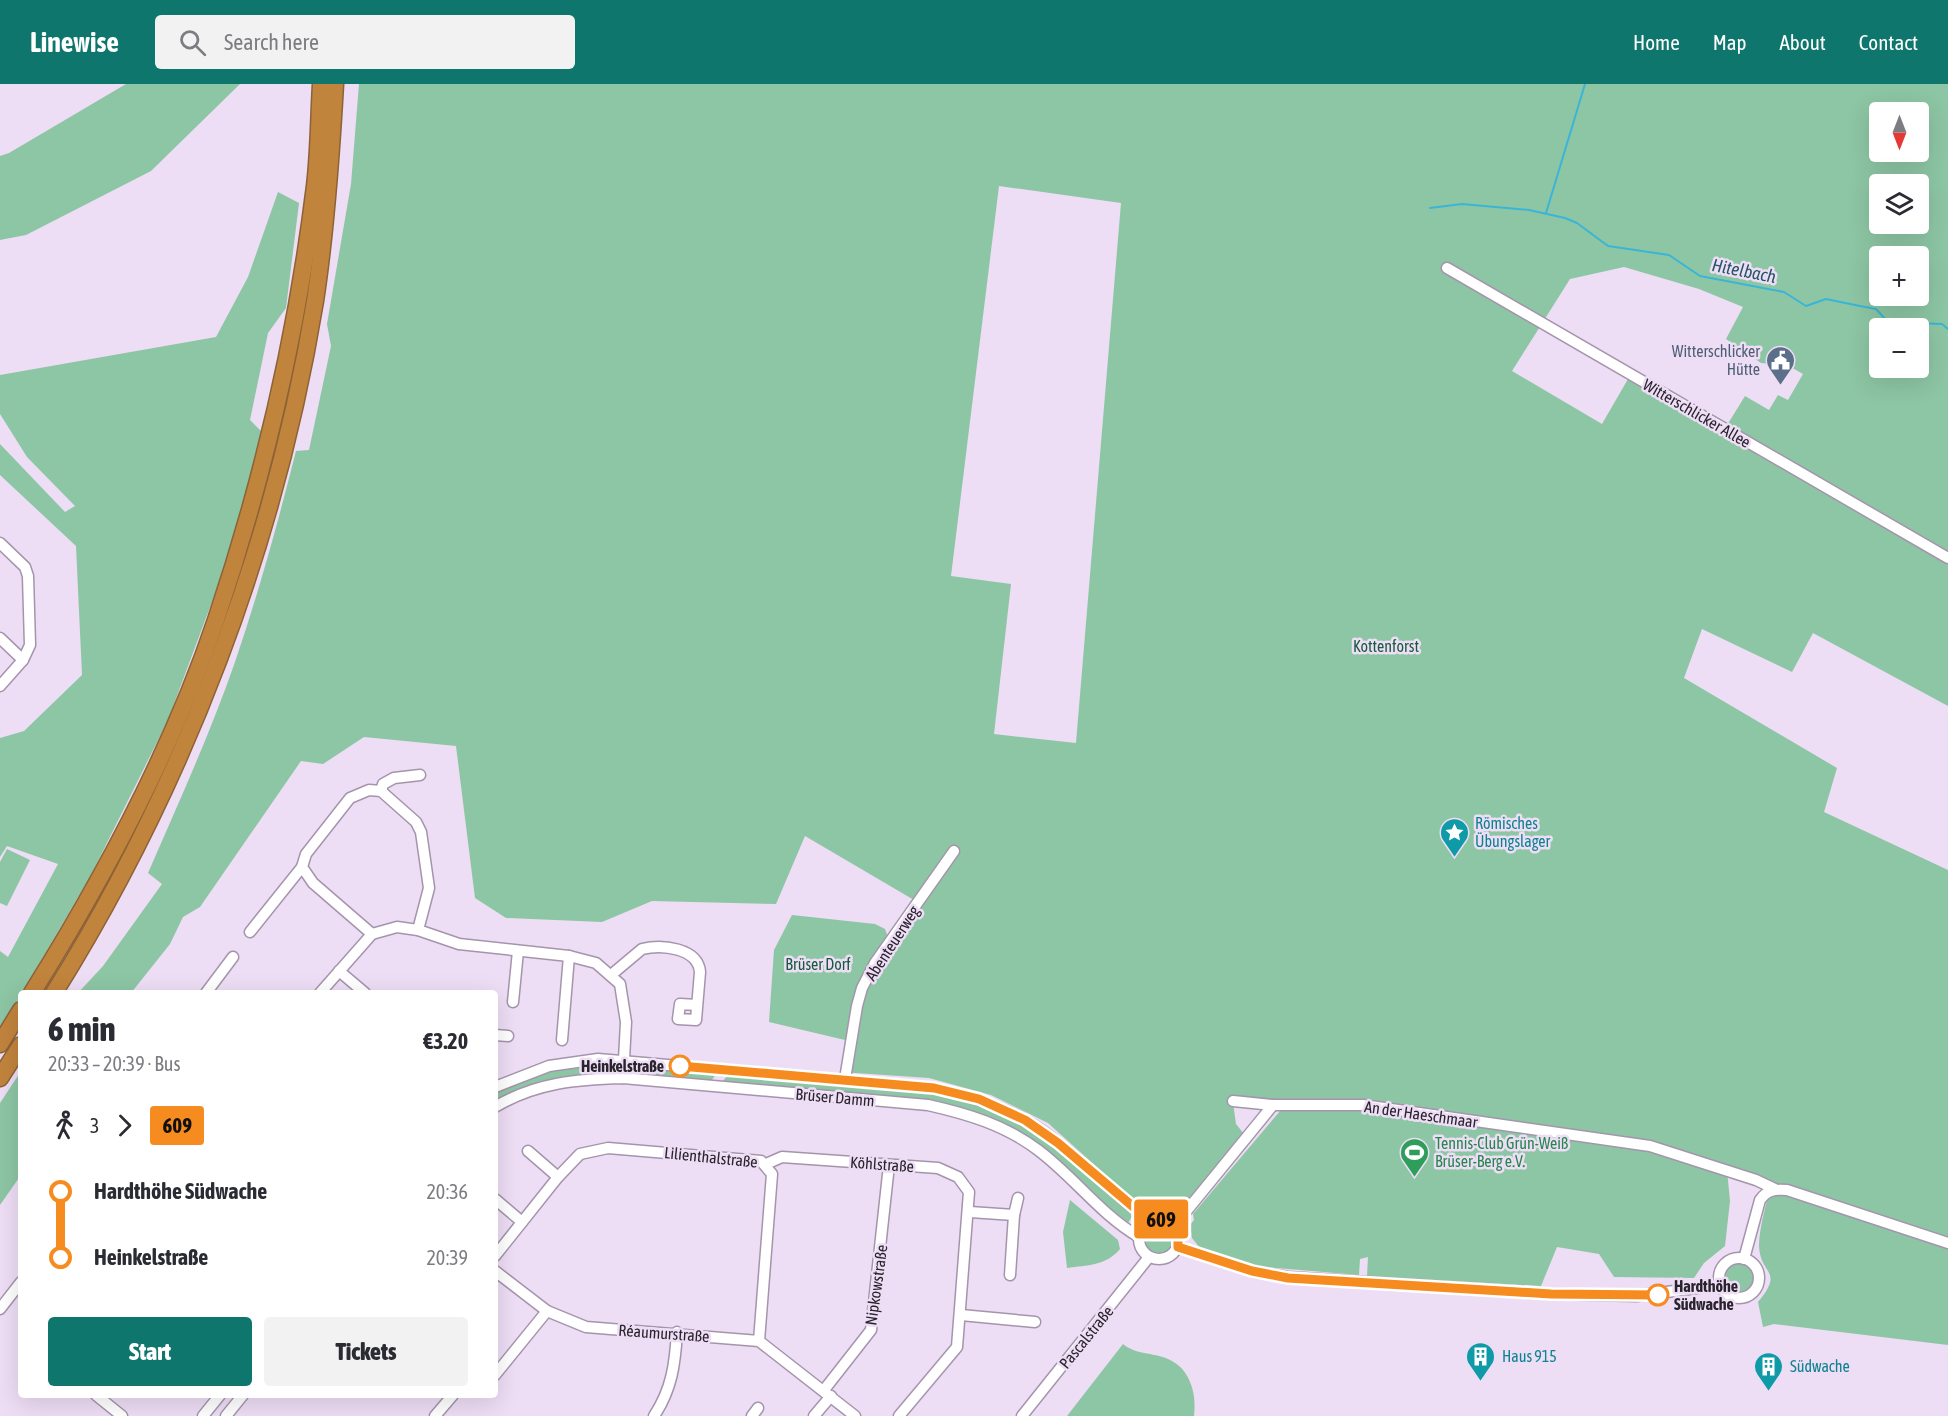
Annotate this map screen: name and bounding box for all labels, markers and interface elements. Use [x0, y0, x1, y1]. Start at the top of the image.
search box [155, 15, 575, 69]
text: Linewise [30, 26, 119, 58]
icon: search [176, 26, 209, 59]
text: Search here [224, 29, 319, 55]
text: Home [1633, 30, 1680, 54]
text: Map [1713, 30, 1747, 54]
text: About [1780, 30, 1826, 54]
text: Contact [1859, 30, 1918, 54]
north arrow [1869, 102, 1929, 162]
map controls [1869, 102, 1929, 378]
button: layers [1869, 174, 1929, 234]
button: + [1869, 246, 1929, 306]
water label: Hitelbach [1710, 254, 1778, 287]
button: − [1869, 318, 1929, 378]
place label: Witterschlicker Hütte [1672, 342, 1760, 378]
public building icon: Witterschlicker Hütte [1765, 344, 1797, 386]
street label: Witterschlicker Allee [1640, 375, 1754, 451]
park label: Kottenforst [1353, 637, 1419, 655]
place label: Römisches Übungslager [1475, 814, 1551, 851]
place icon: Römisches Übungslager [1438, 816, 1470, 858]
street label: Abenteuerweg [861, 902, 924, 984]
park label: Brüser Dorf [785, 955, 851, 973]
text: 6 min [48, 1010, 115, 1048]
text: €3.20 [423, 1028, 468, 1054]
text: 20:33 – 20:39 · Bus [48, 1052, 181, 1075]
marker: Heinkelstraße [669, 1055, 691, 1077]
place label: Heinkelstraße [581, 1057, 664, 1075]
street label: Brüser Damm [795, 1085, 875, 1109]
street label: An der Haeschmaar [1363, 1097, 1479, 1131]
icon: walk [48, 1109, 81, 1142]
icon: forward [108, 1109, 141, 1142]
text: 609 [162, 1113, 192, 1137]
text: 3 [90, 1114, 99, 1137]
place label: Tennis-Club Grün-Weiß Brüser-Berg e.V. [1435, 1134, 1569, 1171]
sports icon: Tennis-Club Grün-Weiß Brüser-Berg e.V. [1398, 1136, 1430, 1178]
street label: Lilienthalstraße [663, 1143, 759, 1171]
street label: Köhlstraße [849, 1153, 915, 1175]
text: Hardthöhe Südwache [94, 1178, 267, 1204]
text: 20:36 [426, 1180, 468, 1203]
line badge: 609 [1126, 1200, 1196, 1238]
text: 609 [1146, 1207, 1176, 1231]
text: Heinkelstraße [94, 1244, 208, 1270]
street label: Nipkowstraße [861, 1244, 892, 1327]
text: 20:39 [426, 1246, 468, 1269]
place label: Hardthöhe Südwache [1674, 1277, 1738, 1313]
marker: Hardthöhe Südwache [1647, 1284, 1669, 1306]
street label: Pascalstraße [1055, 1302, 1117, 1372]
button: Start [48, 1317, 252, 1386]
button: Tickets [264, 1317, 468, 1386]
street label: Réaumurstraße [618, 1321, 710, 1345]
building icon: Haus 915 [1465, 1340, 1497, 1382]
place label: Haus 915 [1502, 1347, 1557, 1365]
building icon: Südwache [1753, 1350, 1785, 1392]
place label: Südwache [1790, 1357, 1850, 1375]

